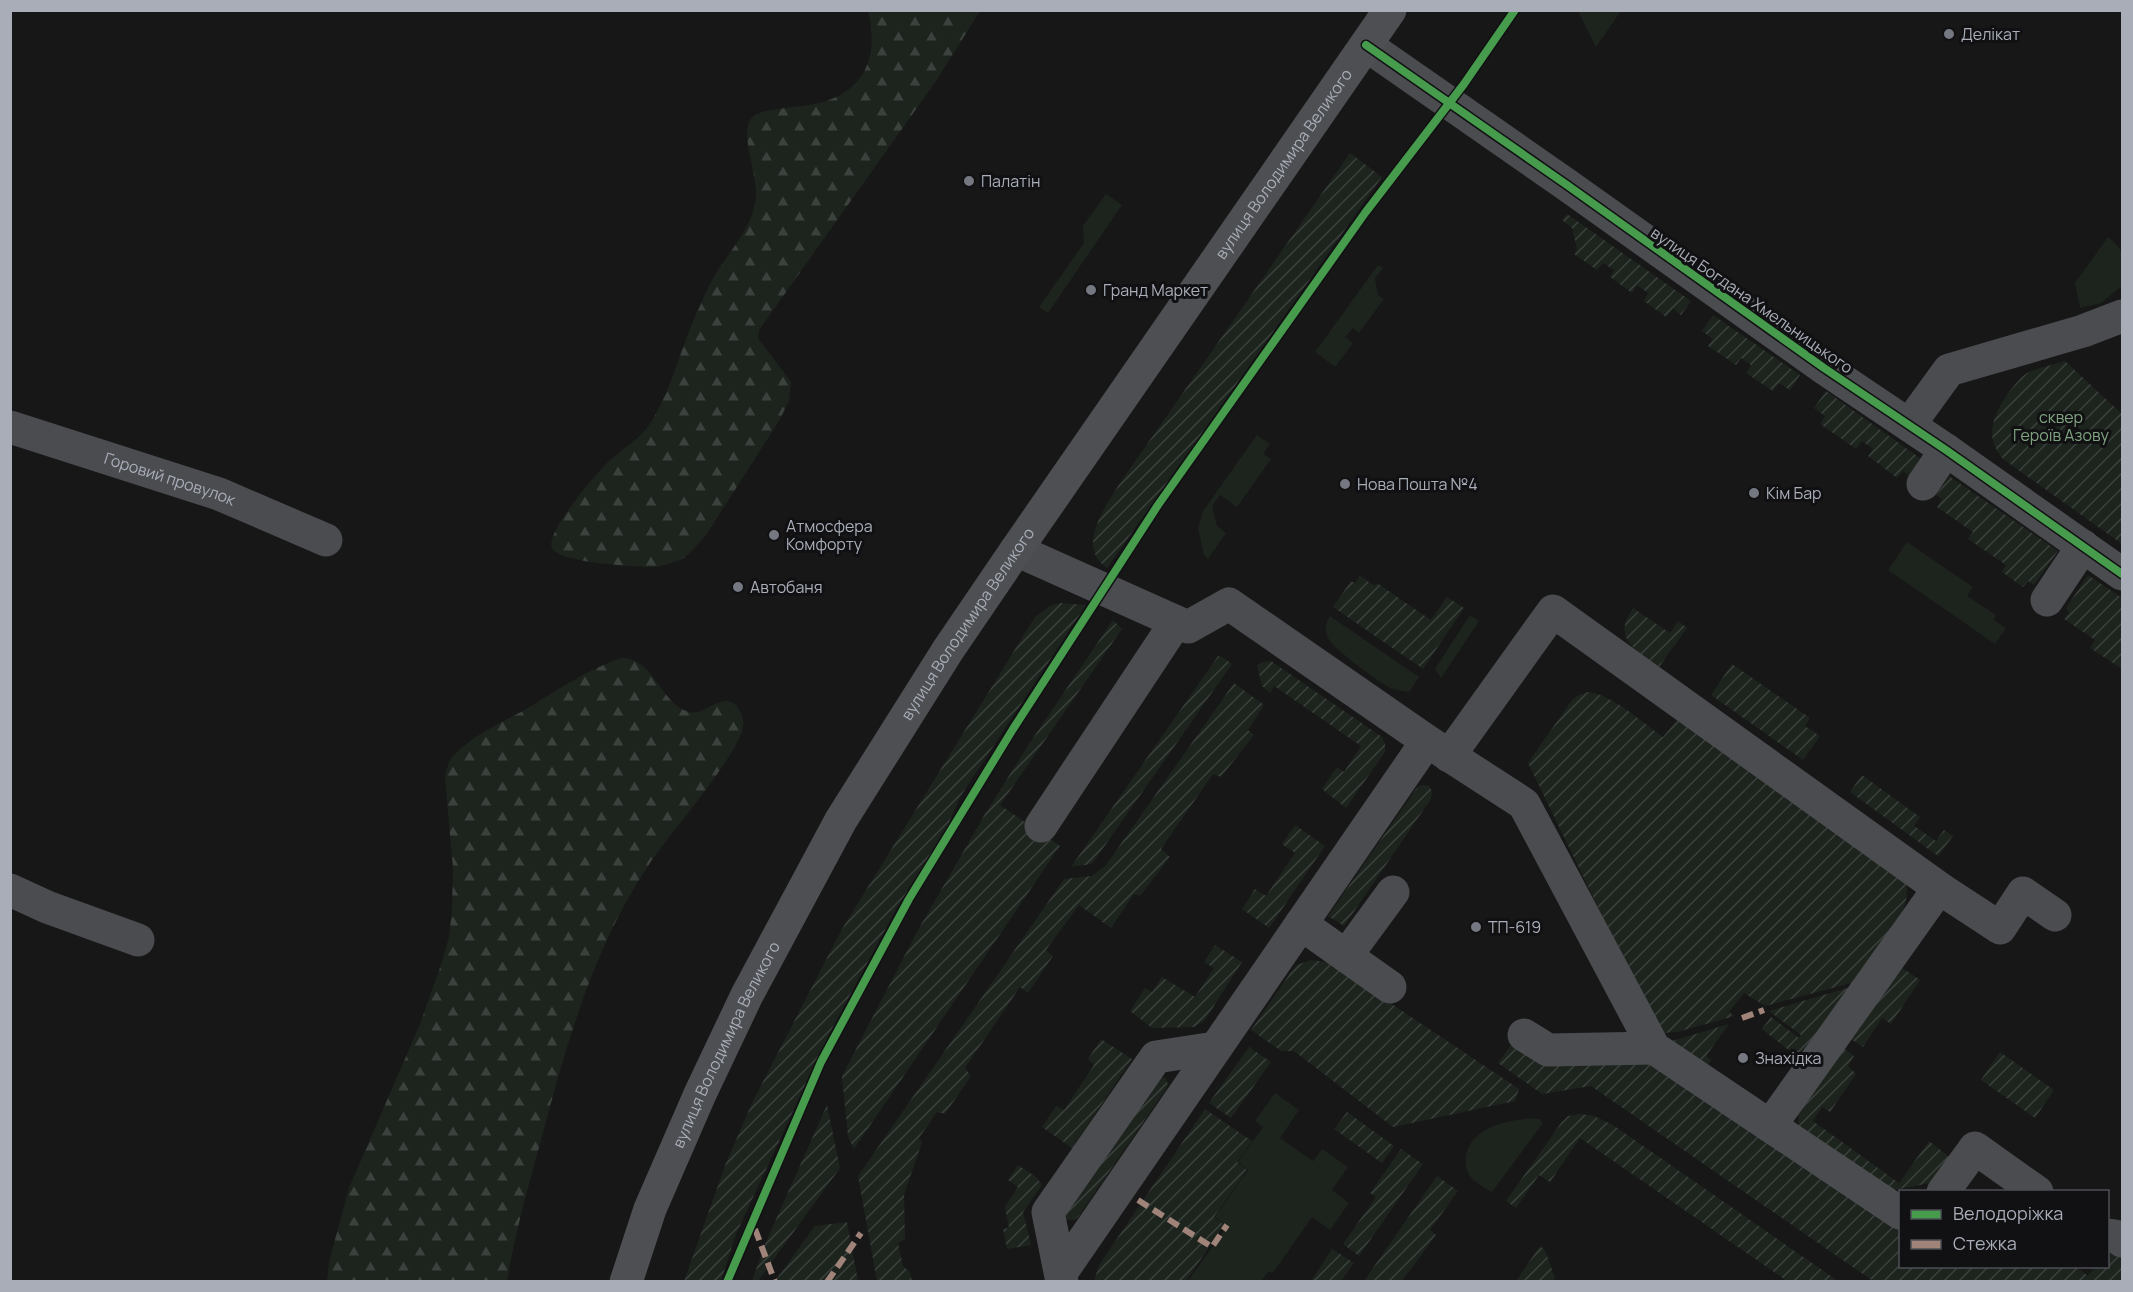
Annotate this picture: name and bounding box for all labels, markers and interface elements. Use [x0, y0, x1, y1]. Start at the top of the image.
place label: Делікат [1961, 23, 2020, 45]
marker: Делікат [1942, 27, 1956, 41]
street label: вулиця Володимира Великого [1210, 64, 1357, 263]
place label: Палатін [981, 170, 1040, 192]
marker: Палатін [962, 174, 976, 188]
street label: вулиця Богдана Хмельницького [1647, 222, 1857, 378]
place label: Гранд Маркет [1103, 279, 1208, 301]
marker: Гранд Маркет [1084, 283, 1098, 297]
park label: сквер Героїв Азову [2013, 406, 2109, 446]
street label: Горовий провулок [101, 447, 240, 511]
place label: Нова Пошта №4 [1357, 473, 1478, 495]
marker: Нова Пошта №4 [1338, 477, 1352, 491]
place label: Кім Бар [1766, 482, 1822, 504]
marker: Кім Бар [1747, 486, 1761, 500]
place label: Атмосфера Комфорту [786, 515, 873, 555]
street label: вулиця Володимира Великого [896, 523, 1039, 724]
marker: Атмосфера Комфорту [767, 528, 781, 542]
place label: Автобаня [750, 576, 823, 598]
marker: Автобаня [731, 580, 745, 594]
place label: ТП-619 [1488, 916, 1541, 938]
marker: ТП-619 [1469, 920, 1483, 934]
street label: вулиця Володимира Великого [667, 937, 785, 1151]
place label: Знахідка [1755, 1047, 1821, 1069]
marker: Знахідка [1736, 1051, 1750, 1065]
legend [1899, 1190, 2109, 1268]
text: Велодоріжка [1953, 1201, 2063, 1225]
text: Стежка [1953, 1231, 2017, 1255]

